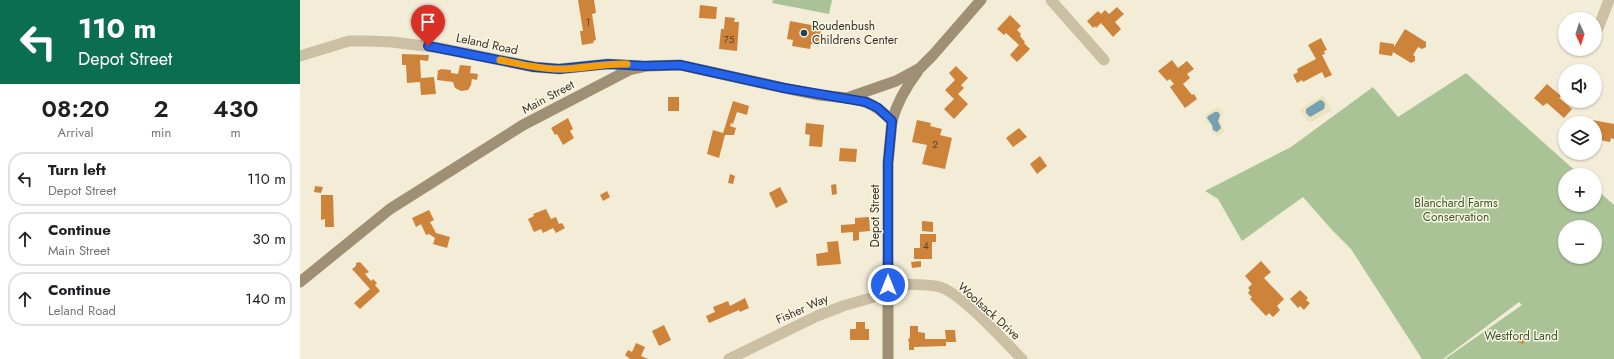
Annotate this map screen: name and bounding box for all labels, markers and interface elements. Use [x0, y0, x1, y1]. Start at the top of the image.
pin [411, 5, 445, 46]
text: 110 m [78, 8, 156, 49]
icon: arrive [417, 11, 439, 33]
north arrow [1558, 12, 1602, 56]
map controls [1558, 12, 1602, 264]
house number: 1 [586, 15, 590, 30]
icon: left [12, 16, 64, 68]
place label: Roudenbush Childrens Center [812, 17, 899, 49]
marker: Roudenbush Childrens Center [799, 28, 809, 38]
street label: Leland Road [454, 29, 520, 59]
house number: 75 [724, 32, 735, 47]
text: Depot Street [78, 46, 172, 72]
button: sound [1558, 64, 1602, 108]
street label: Main Street [519, 76, 578, 118]
text: 08:20 [42, 91, 109, 126]
text: 2 [154, 91, 169, 126]
text: 430 [213, 91, 258, 126]
button: layers [1558, 116, 1602, 160]
text: Arrival [58, 123, 93, 142]
text: min [151, 123, 171, 142]
text: m [231, 123, 241, 142]
house number: 2 [932, 137, 938, 152]
text: Turn left [48, 159, 106, 181]
icon: left [14, 168, 36, 190]
text: 110 m [247, 168, 286, 190]
button: + [1558, 168, 1602, 212]
text: Depot Street [48, 181, 116, 200]
street label: Depot Street [866, 184, 884, 247]
park label: Blanchard Farms Conservation [1414, 194, 1498, 226]
text: Continue [48, 219, 111, 241]
button: − [1558, 220, 1602, 264]
icon: ahead [14, 228, 36, 250]
text: 30 m [253, 228, 286, 250]
house number: 4 [923, 238, 929, 253]
text: Main Street [48, 241, 110, 260]
position arrow [867, 264, 909, 306]
street label: Woolsack Drive [954, 278, 1024, 344]
text: Continue [48, 279, 111, 301]
icon: ahead [14, 288, 36, 310]
text: 140 m [245, 288, 286, 310]
street label: Fisher Way [773, 289, 832, 329]
text: Leland Road [48, 301, 116, 320]
park label: Westford Land [1484, 327, 1558, 345]

